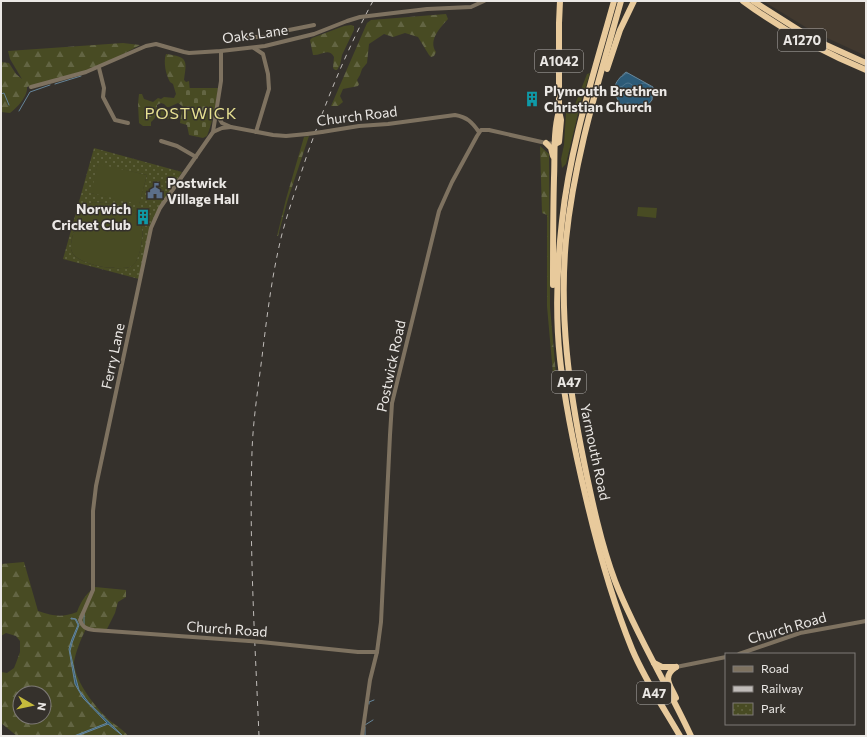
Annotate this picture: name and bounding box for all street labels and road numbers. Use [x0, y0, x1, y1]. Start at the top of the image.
street label: Oaks Lane [221, 20, 289, 47]
road number: A1270 [778, 29, 826, 51]
road number: A1042 [535, 50, 583, 72]
street label: Church Road [316, 102, 398, 129]
street label: Postwick Road [372, 318, 409, 413]
street label: Ferry Lane [97, 321, 128, 390]
road number: A47 [552, 371, 586, 393]
street label: Yarmouth Road [577, 402, 614, 502]
street label: Church Road [746, 608, 828, 647]
street label: Church Road [186, 617, 268, 640]
road number: A47 [637, 682, 671, 704]

